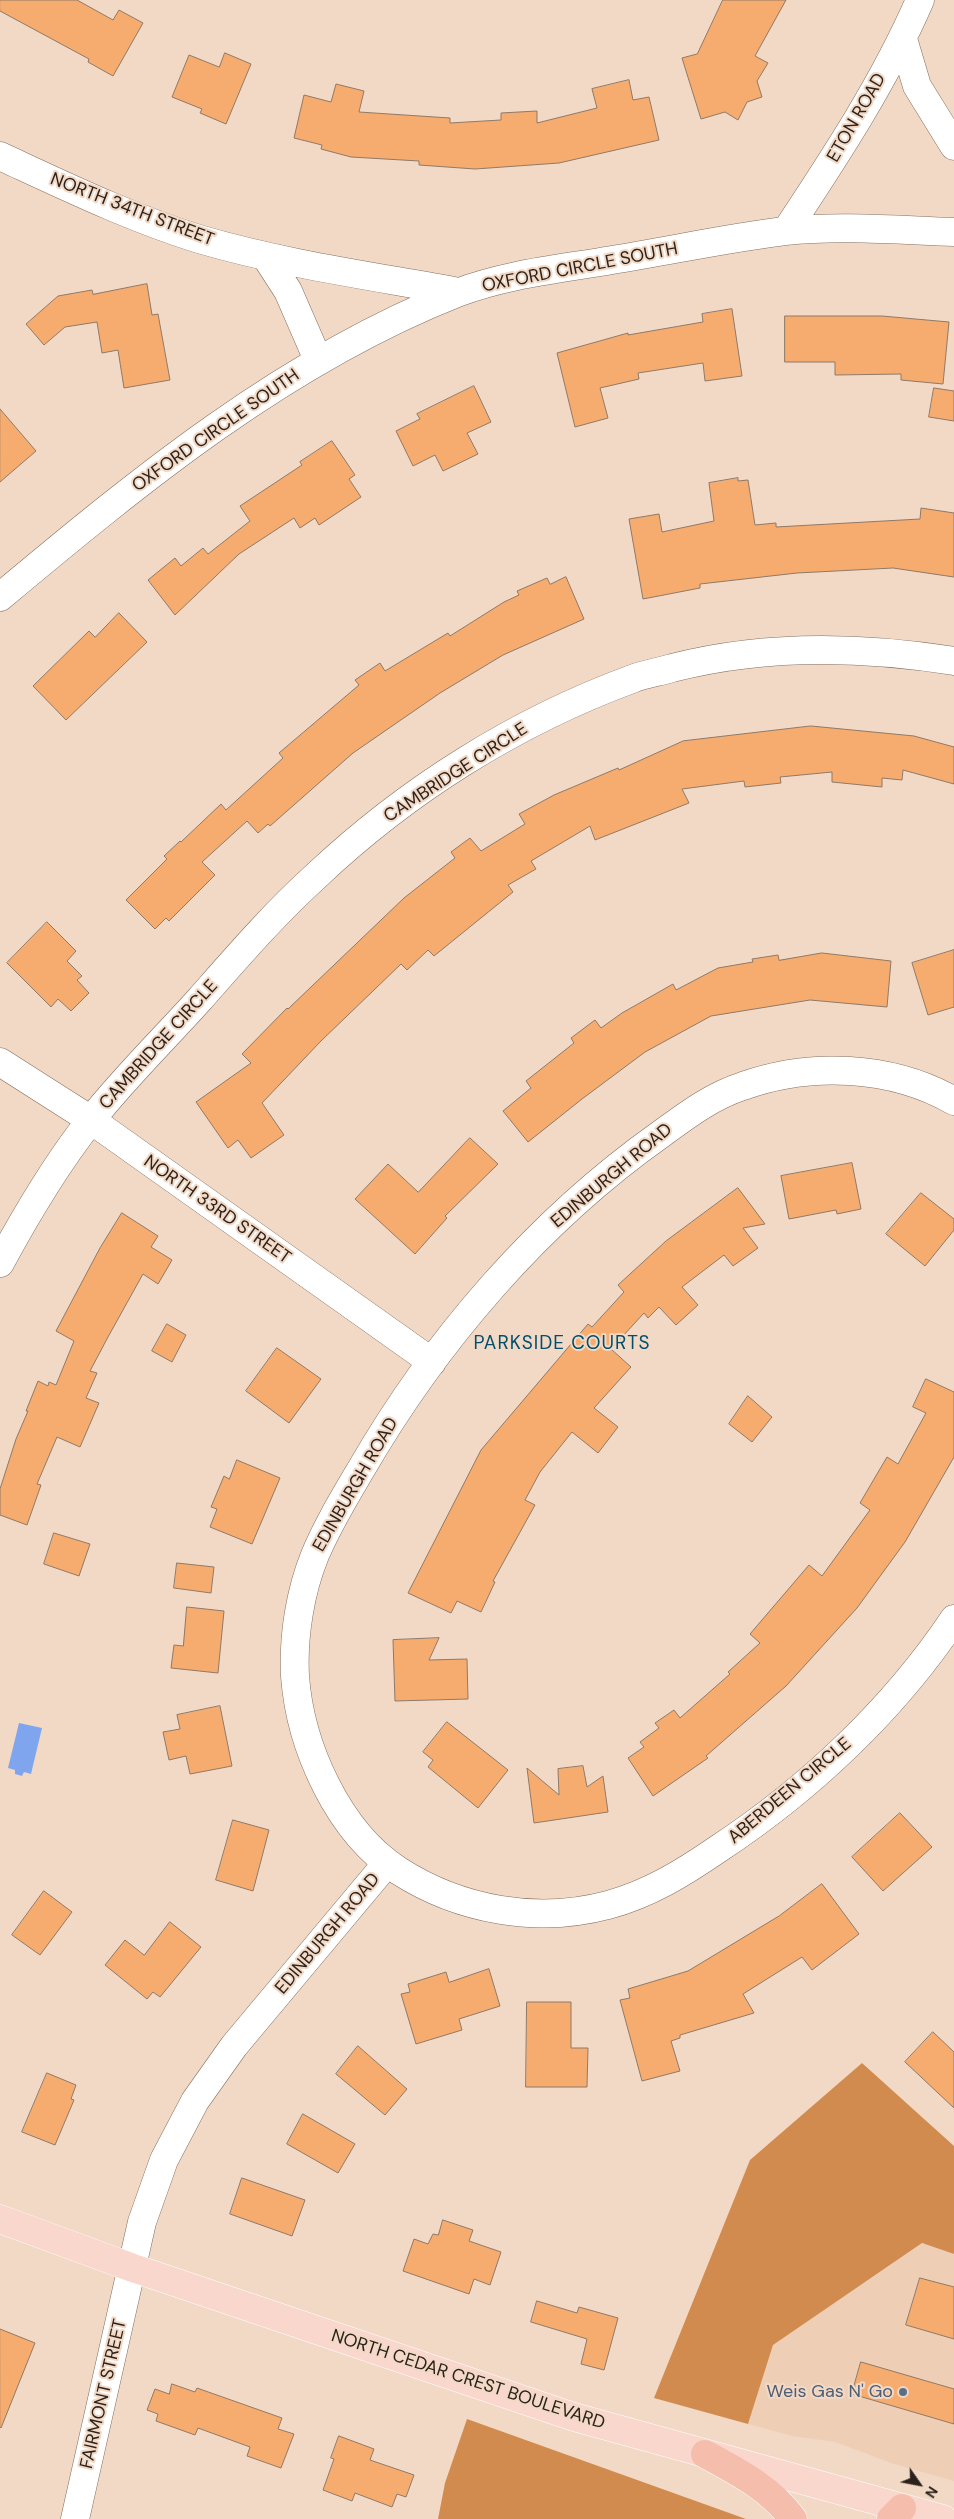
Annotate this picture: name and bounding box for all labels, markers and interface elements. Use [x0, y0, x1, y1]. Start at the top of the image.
street label: ETON ROAD [823, 70, 891, 166]
street label: NORTH 34TH STREET [47, 169, 217, 251]
street label: OXFORD CIRCLE SOUTH [480, 238, 680, 298]
street label: OXFORD CIRCLE SOUTH [128, 365, 304, 497]
street label: CAMBRIDGE CIRCLE [380, 719, 532, 827]
street label: CAMBRIDGE CIRCLE [95, 976, 223, 1114]
street label: EDINBURGH ROAD [547, 1119, 677, 1233]
street label: NORTH 33RD STREET [139, 1151, 295, 1269]
district label: PARKSIDE COURTS [472, 1333, 652, 1355]
street label: EDINBURGH ROAD [309, 1414, 403, 1556]
street label: ABERDEEN CIRCLE [724, 1733, 856, 1849]
street label: EDINBURGH ROAD [271, 1869, 385, 1999]
street label: FAIRMONT STREET [76, 2317, 132, 2471]
street label: NORTH CEDAR CREST BOULEVARD [328, 2325, 608, 2435]
place label: Weis Gas N' Go [766, 2381, 893, 2403]
marker: Weis Gas N' Go [897, 2386, 909, 2398]
north arrow [894, 2459, 944, 2509]
text: N [921, 2483, 942, 2501]

